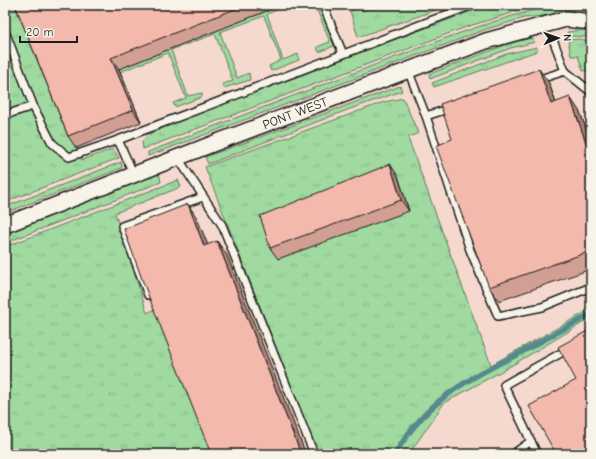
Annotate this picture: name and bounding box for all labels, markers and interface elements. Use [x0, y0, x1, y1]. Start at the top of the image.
scale bar [20, 18, 77, 44]
north arrow [538, 18, 578, 58]
text: 20 m [26, 25, 54, 39]
text: N [561, 34, 574, 41]
street label: PONT WEST [260, 94, 330, 132]

